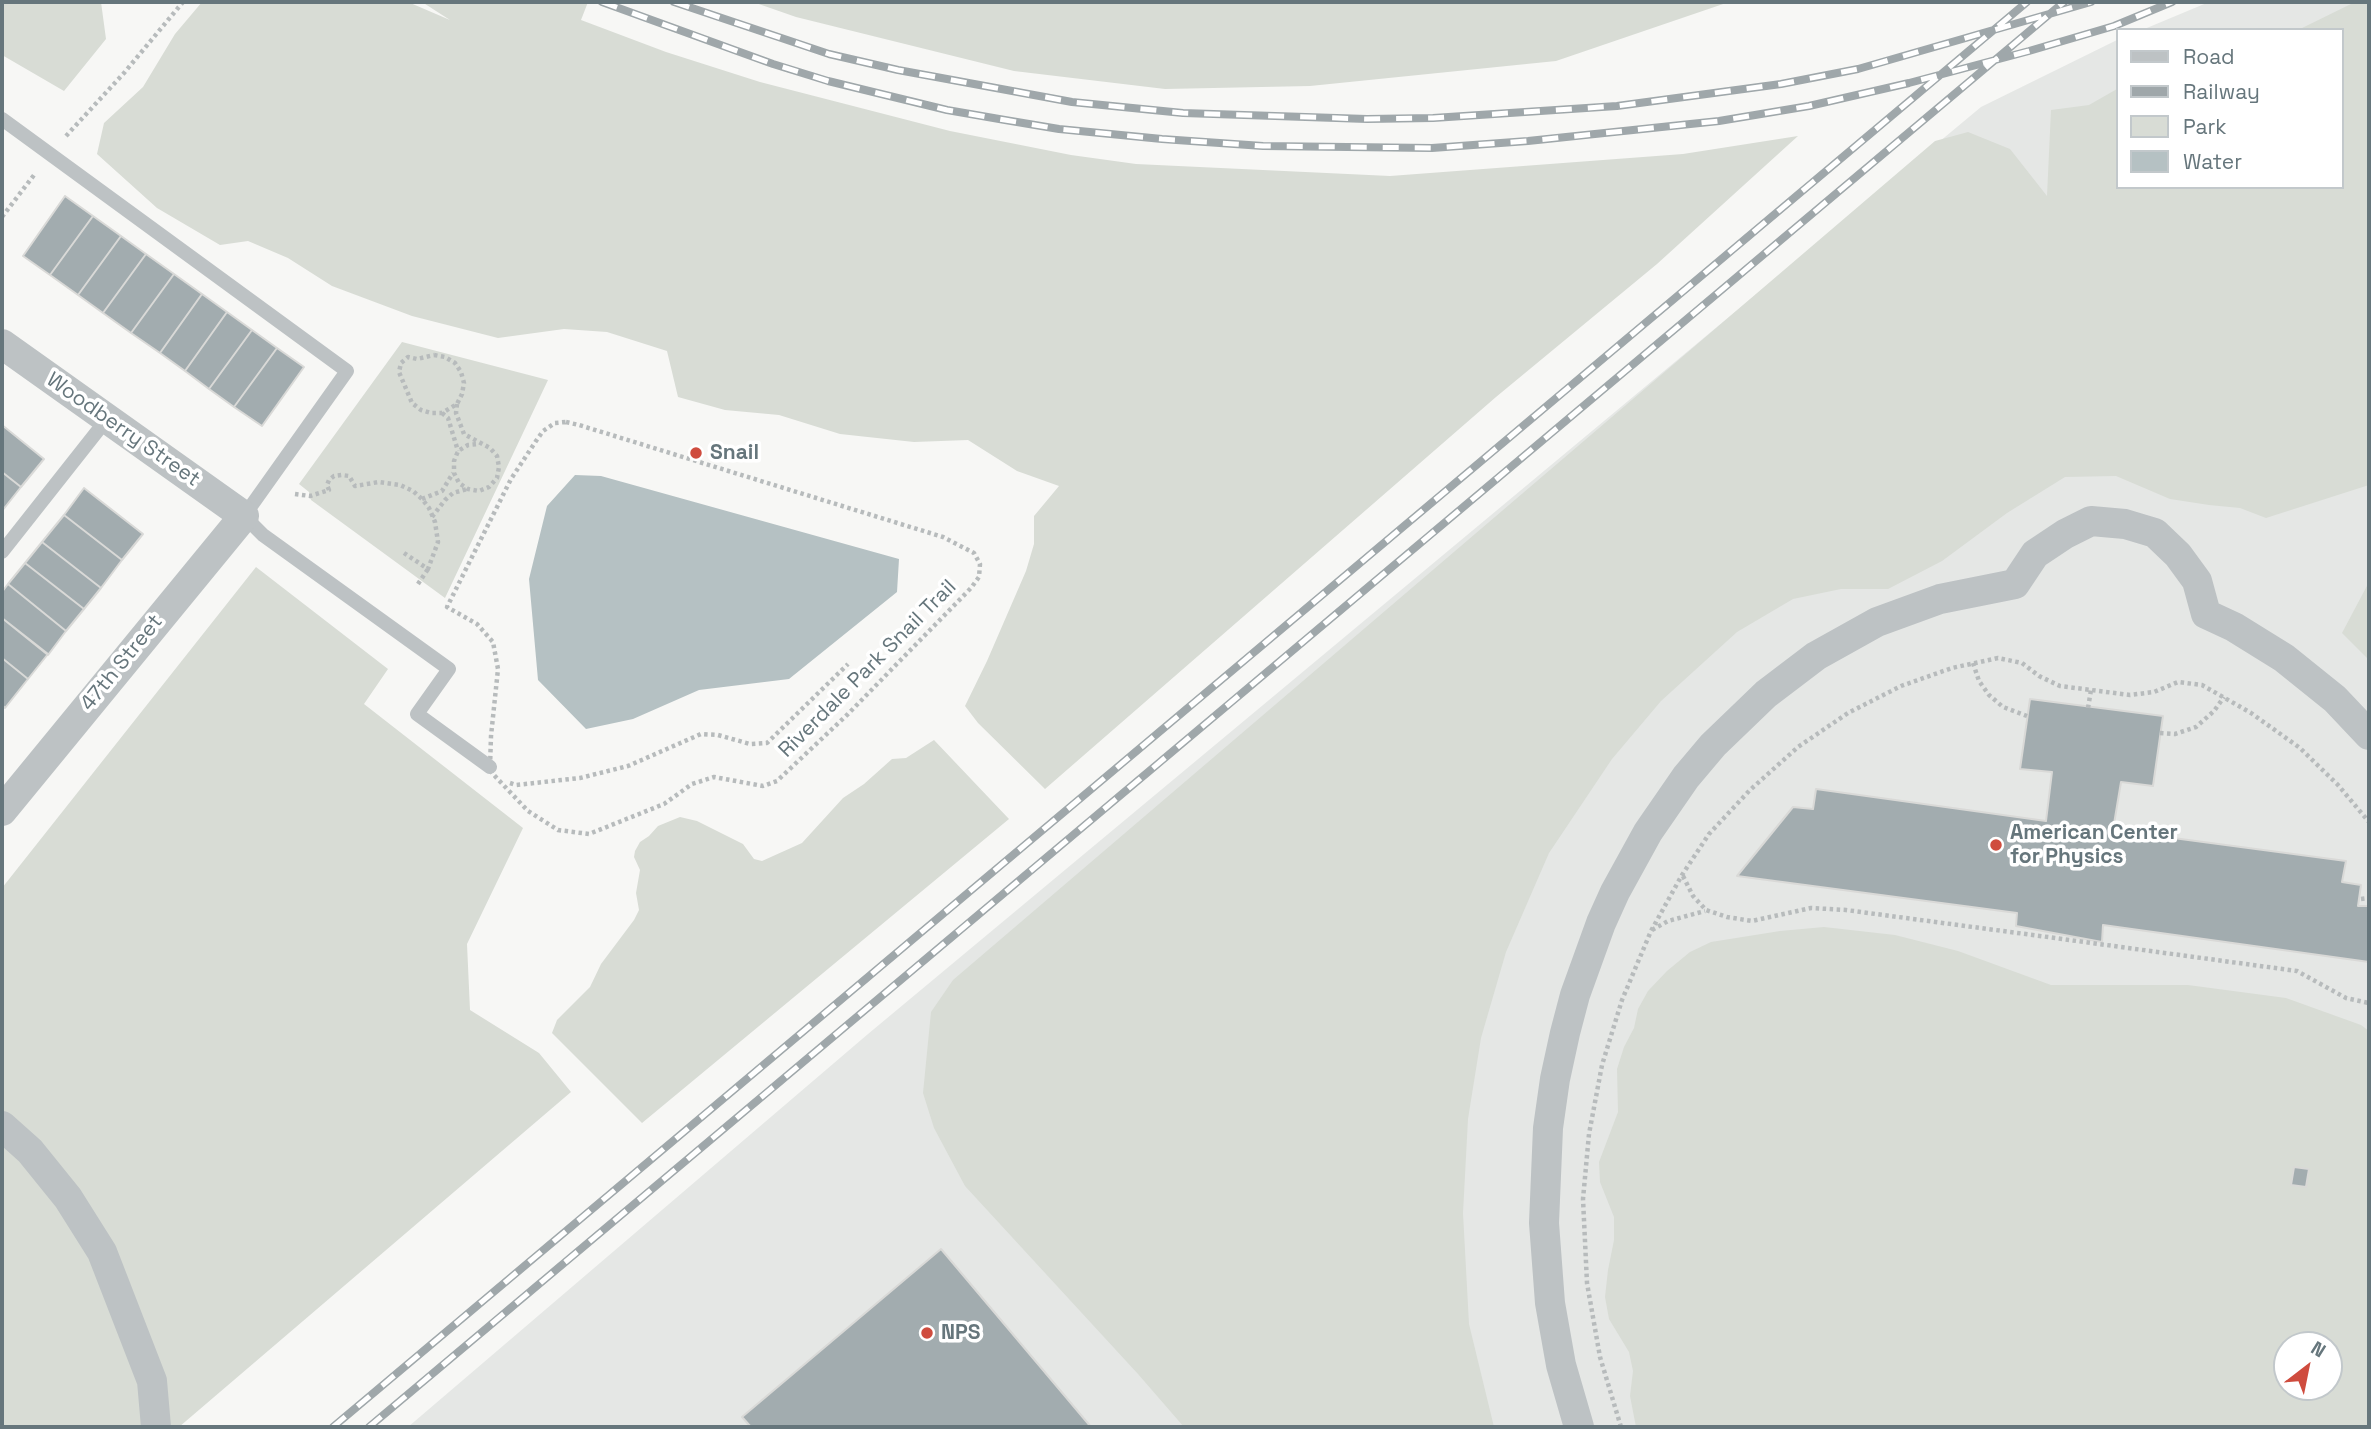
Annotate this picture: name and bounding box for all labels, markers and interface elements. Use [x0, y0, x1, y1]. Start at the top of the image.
legend [2116, 28, 2343, 189]
text: Road [2183, 43, 2235, 70]
text: Railway [2183, 78, 2260, 105]
text: Park [2183, 113, 2227, 140]
text: Water [2183, 148, 2242, 175]
street label: Woodberry Street [41, 368, 205, 492]
place label: Snail [710, 440, 759, 466]
marker: Snail [688, 445, 704, 461]
street label: Riverdale Park Snail Trail [774, 575, 962, 763]
street label: 47th Street [76, 610, 168, 716]
place label: American Center for Physics [2010, 820, 2178, 870]
marker: American Center for Physics [1988, 837, 2004, 853]
place label: NPS [941, 1320, 980, 1346]
marker: NPS [919, 1325, 935, 1341]
north arrow [2273, 1331, 2343, 1401]
text: N [2306, 1335, 2330, 1363]

